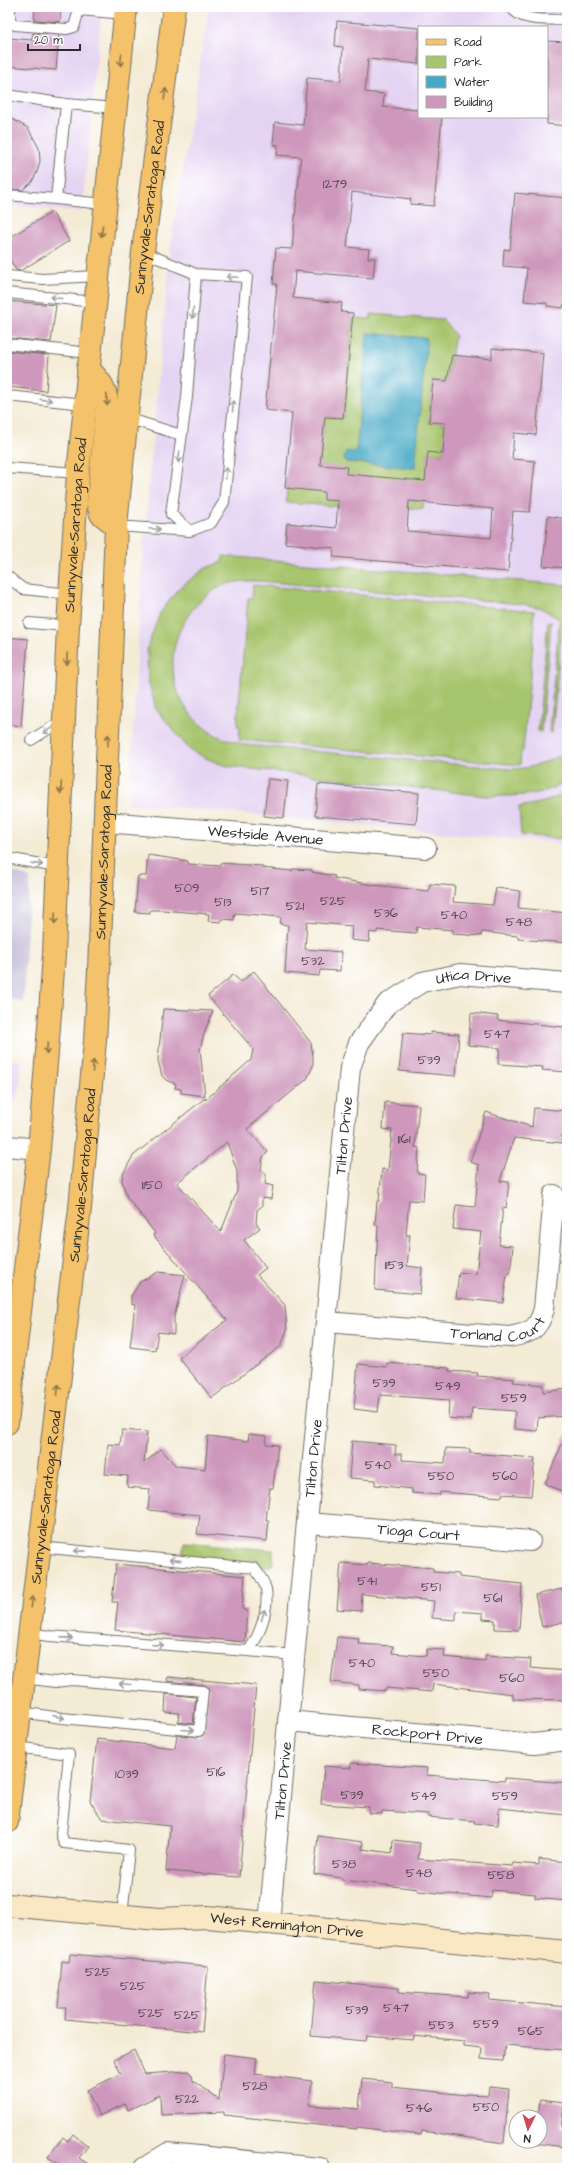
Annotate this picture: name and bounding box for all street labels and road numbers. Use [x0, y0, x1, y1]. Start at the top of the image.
street label: Sunnyvale-Saratoga Road [128, 119, 170, 295]
street label: Sunnyvale-Saratoga Road [58, 437, 92, 613]
street label: Sunnyvale-Saratoga Road [90, 764, 117, 940]
street label: Westside Avenue [207, 820, 324, 850]
street label: Utica Drive [434, 963, 512, 989]
street label: Sunnyvale-Saratoga Road [63, 1087, 101, 1264]
street label: Tilton Drive [329, 1096, 358, 1175]
street label: Torland Court [450, 1313, 550, 1348]
street label: Sunnyvale-Saratoga Road [25, 1409, 66, 1585]
street label: Tilton Drive [299, 1418, 327, 1498]
street label: Tioga Court [377, 1518, 461, 1546]
street label: Rockport Drive [371, 1718, 484, 1750]
street label: Tilton Drive [268, 1741, 297, 1821]
street label: West Remington Drive [209, 1907, 365, 1943]

